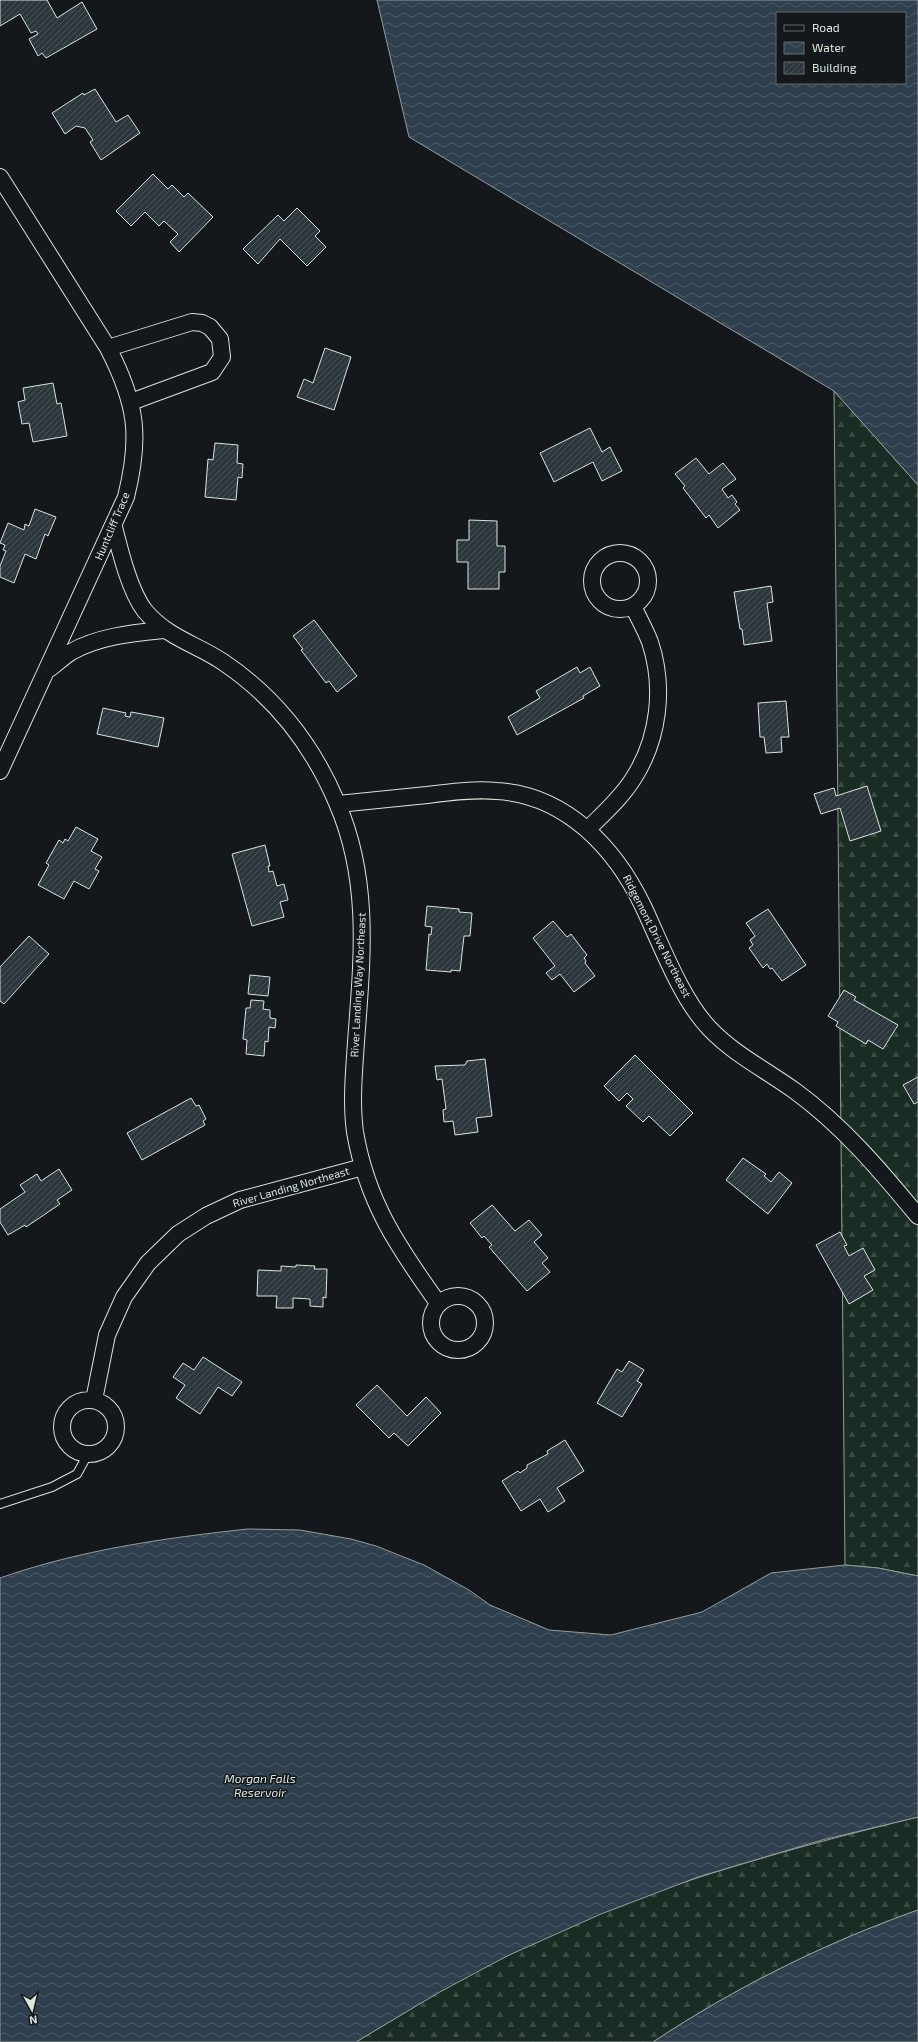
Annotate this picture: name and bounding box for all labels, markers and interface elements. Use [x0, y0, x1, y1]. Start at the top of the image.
legend [776, 12, 906, 84]
text: Road [812, 20, 840, 34]
text: Water [812, 40, 846, 54]
text: Building [812, 60, 857, 74]
street label: Huntcliff Trace [91, 490, 132, 562]
street label: Ridgemont Drive Northeast [621, 872, 694, 999]
street label: River Landing Way Northeast [347, 912, 368, 1058]
street label: River Landing Northeast [231, 1164, 351, 1209]
water label: Morgan Falls Reservoir [224, 1771, 296, 1799]
north arrow [12, 1990, 52, 2030]
text: N [29, 2013, 38, 2027]

